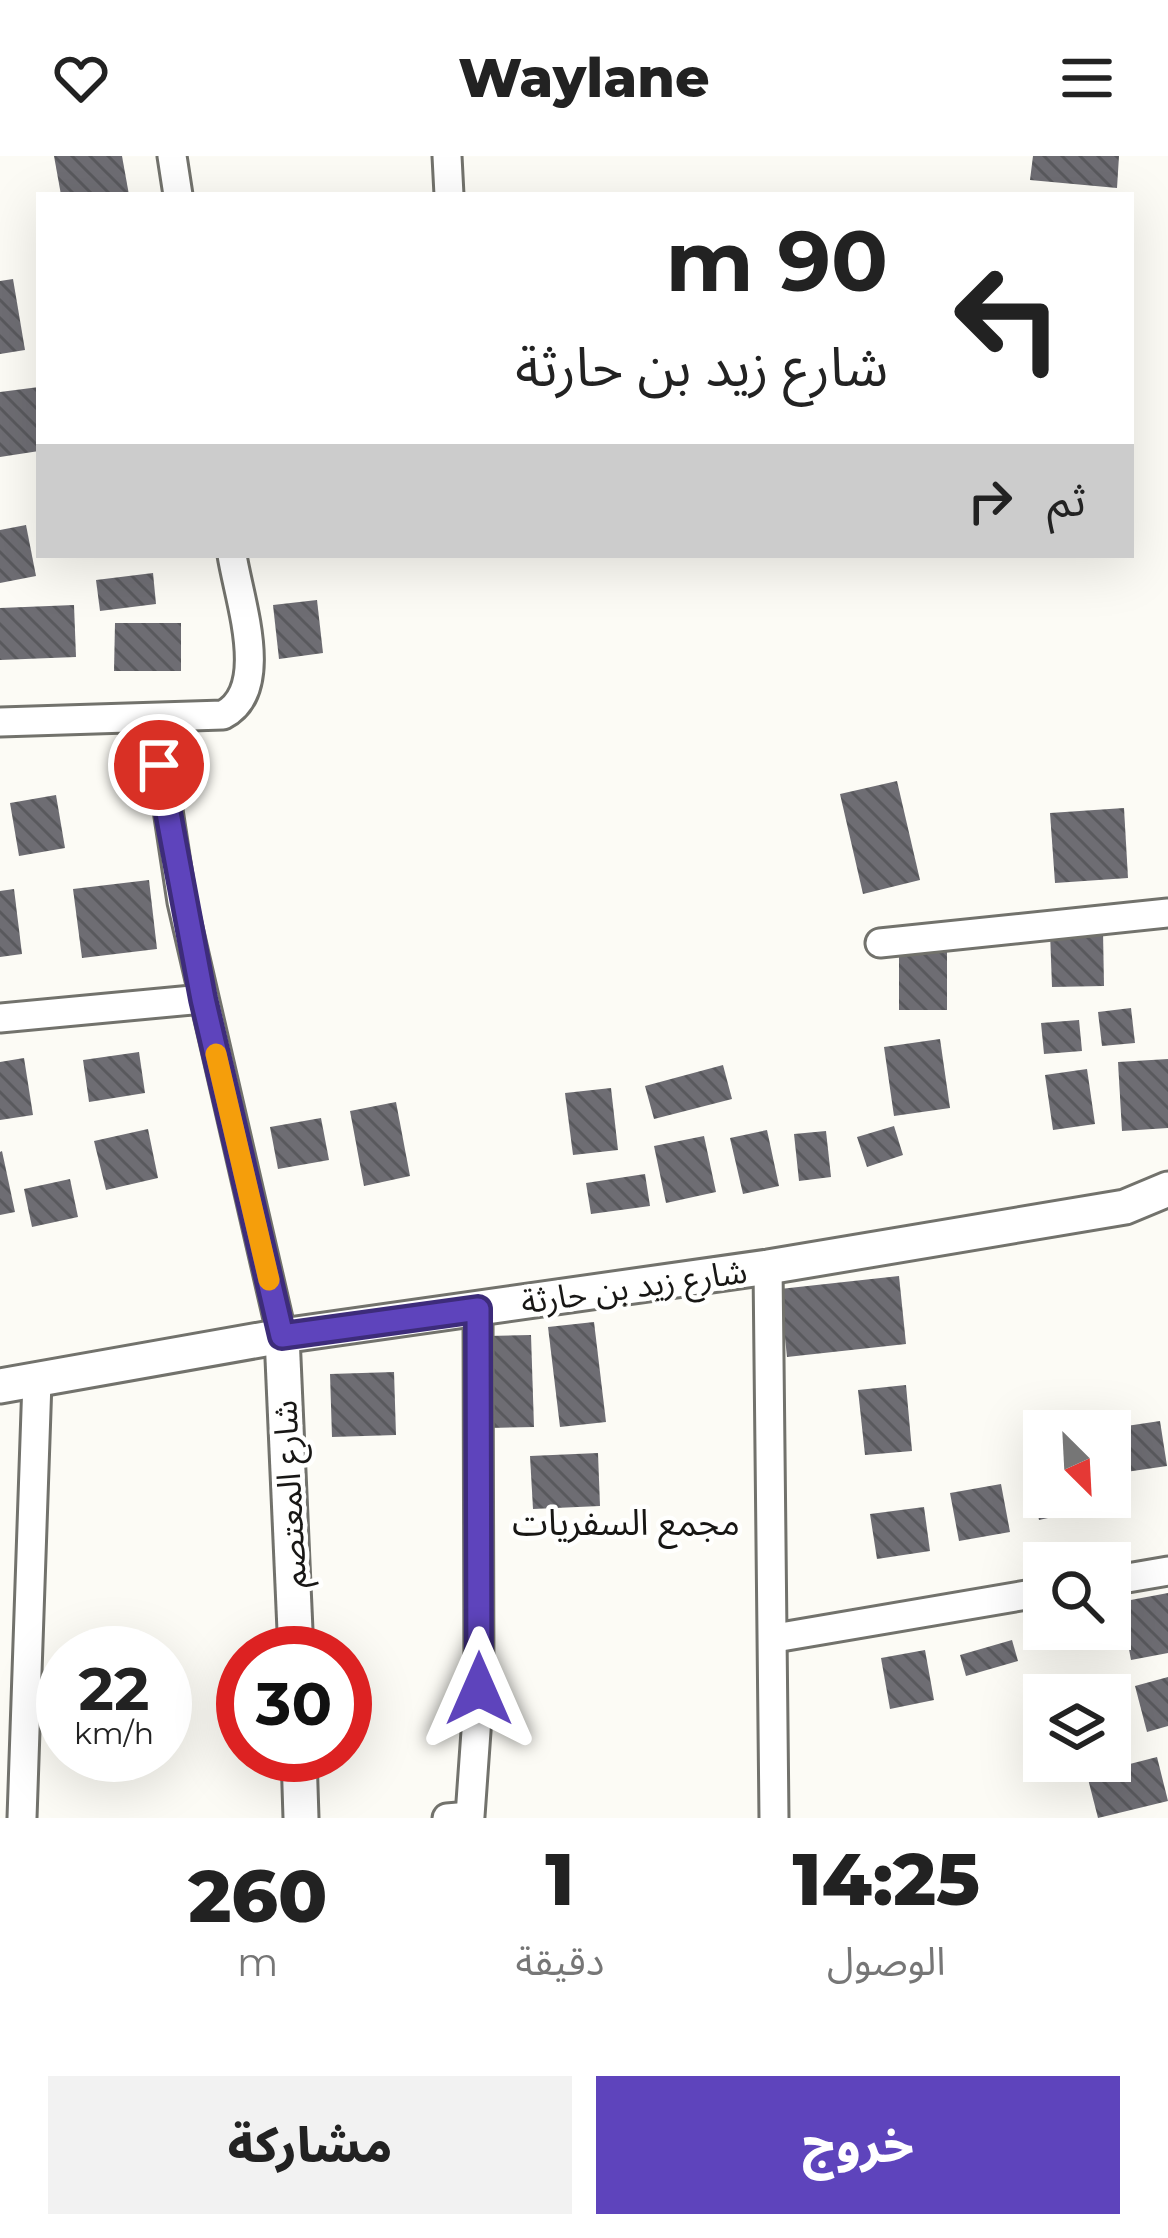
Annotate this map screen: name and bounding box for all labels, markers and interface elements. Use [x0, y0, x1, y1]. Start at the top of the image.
icon: heart [48, 45, 114, 111]
text: Waylane [458, 45, 710, 111]
icon: menu [1054, 45, 1120, 111]
text: 90 m [666, 210, 888, 312]
icon: left [930, 240, 1086, 396]
text: شارع زيد بن حارثة [515, 334, 888, 400]
icon: right [957, 468, 1023, 534]
text: ثم [1047, 472, 1086, 527]
pin [108, 714, 210, 816]
icon: arrive [126, 732, 192, 798]
street label: شارع زيد بن حارثة [518, 1250, 750, 1327]
street label: شارع المعتصم [264, 1399, 320, 1589]
north arrow [1023, 1410, 1131, 1518]
map controls [1023, 1410, 1131, 1782]
district label: مجمع السفريات [512, 1500, 740, 1549]
button: search [1023, 1542, 1131, 1650]
speed limit sign: 30 [216, 1626, 372, 1782]
position arrow [416, 1626, 542, 1752]
text: 22 [79, 1652, 149, 1725]
button: layers [1023, 1674, 1131, 1782]
text: km/h [74, 1715, 154, 1752]
text: 1 [545, 1835, 574, 1923]
text: 14:25 [792, 1835, 980, 1923]
text: 260 [188, 1852, 327, 1940]
text: دقيقة [515, 1937, 604, 1985]
text: الوصول [827, 1937, 945, 1985]
text: m [237, 1938, 278, 1986]
button: مشاركة [48, 2076, 572, 2214]
button: خروج [596, 2076, 1120, 2214]

